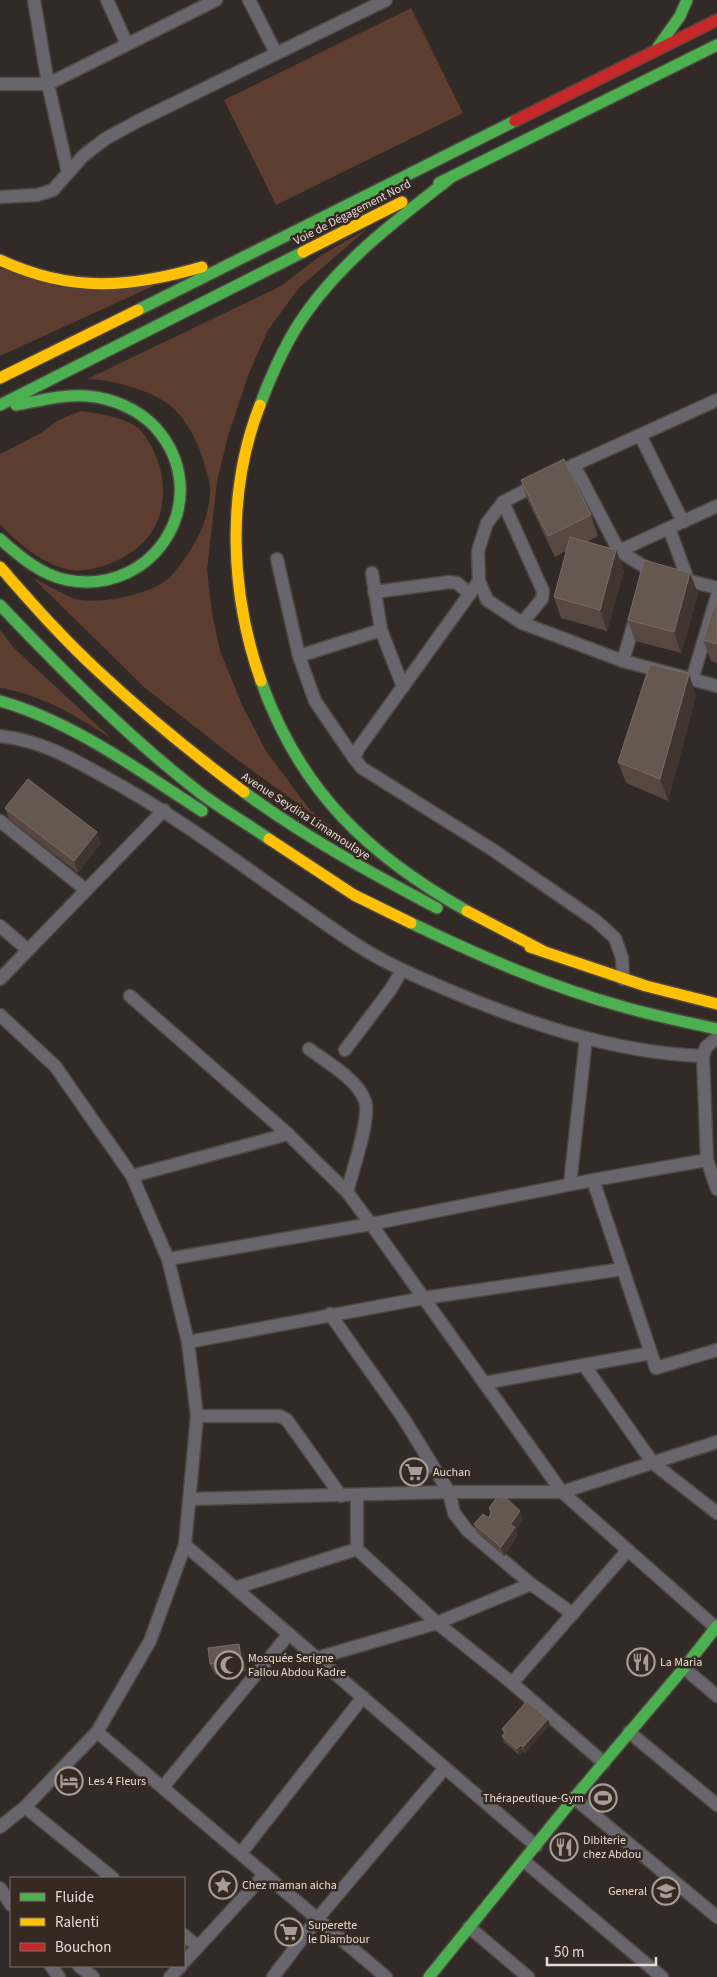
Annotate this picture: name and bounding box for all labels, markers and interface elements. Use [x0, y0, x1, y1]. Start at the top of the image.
street label: Voie de Dégagement Nord [291, 175, 414, 249]
street label: Avenue Seydina Limamoulaye [238, 768, 373, 865]
supermarket icon: Auchan [399, 1457, 429, 1487]
place label: Auchan [433, 1464, 471, 1481]
restaurant icon: La Maria [626, 1647, 656, 1677]
mosque icon: Mosquée Serigne Fallou Abdou Kadre [214, 1650, 244, 1680]
place label: Mosquée Serigne Fallou Abdou Kadre [248, 1650, 346, 1681]
place label: La Maria [660, 1654, 702, 1671]
hotel icon: Les 4 Fleurs [54, 1766, 84, 1796]
place label: Les 4 Fleurs [88, 1773, 146, 1790]
sports icon: Thérapeutique-Gym [588, 1783, 618, 1813]
place label: Thérapeutique-Gym [483, 1790, 584, 1807]
restaurant icon: Dibiterie chez Abdou [549, 1832, 579, 1862]
place label: Dibiterie chez Abdou [583, 1832, 641, 1863]
place icon: Chez maman aicha [208, 1870, 238, 1900]
school or university icon: General [651, 1876, 681, 1906]
legend [10, 1877, 185, 1967]
place label: Chez maman aicha [242, 1877, 337, 1894]
place label: General [608, 1883, 647, 1900]
text: Fluide [55, 1887, 94, 1908]
text: Ralenti [55, 1912, 99, 1933]
supermarket icon: Superette le Diambour [274, 1917, 304, 1947]
place label: Superette le Diambour [308, 1917, 370, 1948]
scale bar [547, 1934, 656, 1966]
text: Bouchon [55, 1937, 111, 1958]
text: 50 m [554, 1942, 584, 1963]

